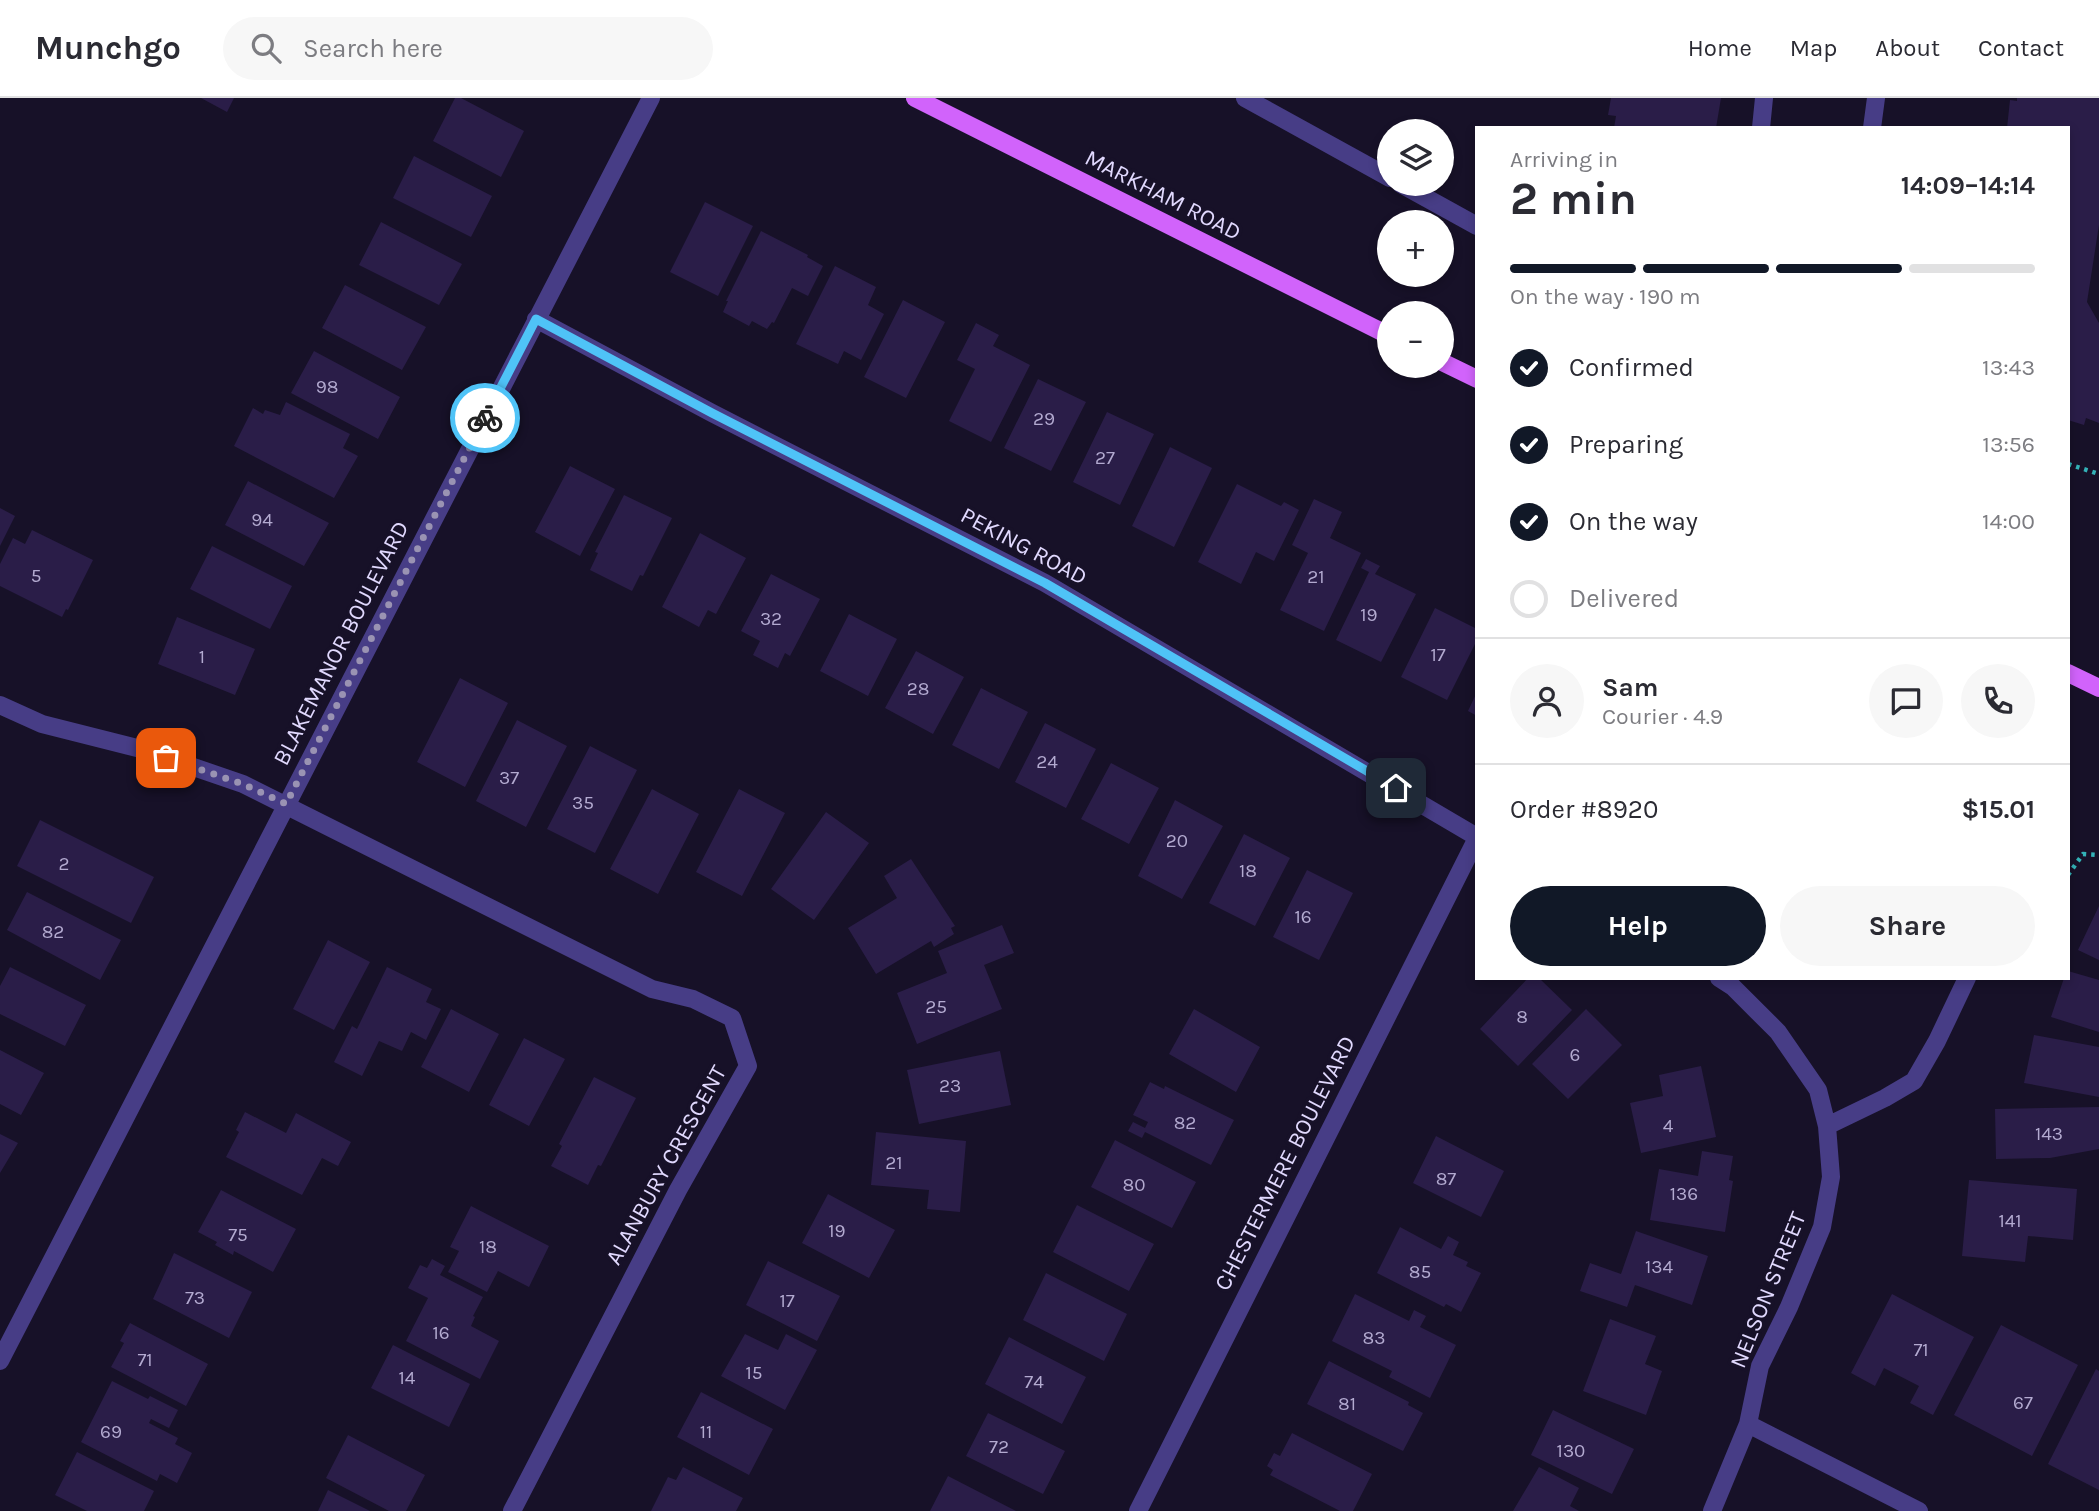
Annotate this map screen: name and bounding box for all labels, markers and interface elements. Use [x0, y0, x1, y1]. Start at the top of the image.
search box [223, 17, 713, 80]
text: Munchgo [35, 29, 181, 67]
icon: search [247, 29, 285, 67]
text: Search here [303, 33, 443, 64]
text: Home [1688, 34, 1752, 62]
text: Map [1790, 34, 1837, 62]
text: About [1875, 34, 1940, 62]
text: Contact [1978, 34, 2064, 62]
map controls [1377, 119, 1454, 378]
button: layers [1377, 119, 1454, 196]
street label: MARKHAM ROAD [1080, 144, 1246, 246]
text: Arriving in [1510, 146, 1618, 173]
text: 14:09–14:14 [1901, 170, 2035, 201]
text: 2 min [1510, 172, 1637, 226]
button: + [1377, 210, 1454, 287]
text: On the way · 190 m [1510, 283, 1701, 310]
button: − [1377, 301, 1454, 378]
icon: check [1510, 349, 1548, 387]
text: Confirmed [1569, 352, 1694, 383]
text: 13:43 [1982, 354, 2035, 381]
house number: 98 [316, 376, 338, 398]
courier [450, 383, 520, 453]
icon: bike [466, 399, 504, 437]
house number: 29 [1033, 408, 1055, 430]
icon: check [1510, 426, 1548, 464]
text: Preparing [1569, 429, 1683, 460]
text: 13:56 [1982, 431, 2035, 458]
house number: 27 [1095, 447, 1115, 469]
street label: PEKING ROAD [956, 501, 1092, 591]
icon: check [1510, 503, 1548, 541]
text: On the way [1569, 506, 1698, 537]
text: 14:00 [1982, 508, 2035, 535]
house number: 94 [251, 509, 273, 531]
street label: BLAKEMANOR BOULEVARD [268, 516, 414, 770]
house number: 5 [31, 565, 41, 587]
house number: 21 [1307, 566, 1325, 588]
text: Delivered [1569, 583, 1679, 614]
house number: 19 [1360, 604, 1378, 626]
house number: 32 [760, 608, 782, 630]
house number: 17 [1430, 644, 1446, 666]
house number: 1 [199, 646, 205, 668]
button: person [1510, 664, 1584, 738]
button: chat [1869, 664, 1943, 738]
button: phone [1961, 664, 2035, 738]
text: Sam [1602, 672, 1658, 703]
house number: 28 [907, 678, 929, 700]
text: Courier · 4.9 [1602, 703, 1723, 730]
pin [136, 728, 196, 788]
icon: bag [147, 739, 185, 777]
house number: 24 [1036, 751, 1058, 773]
pin [1366, 758, 1426, 818]
house number: 37 [499, 767, 519, 789]
icon: home [1377, 769, 1415, 807]
house number: 35 [572, 792, 594, 814]
text: Order #8920 [1510, 794, 1658, 825]
text: $15.01 [1961, 794, 2035, 825]
house number: 20 [1166, 830, 1188, 852]
house number: 2 [58, 853, 70, 875]
house number: 18 [1239, 860, 1257, 882]
button: Help [1510, 886, 1766, 966]
button: Share [1780, 886, 2035, 966]
house number: 16 [1294, 906, 1312, 928]
house number: 82 [42, 921, 64, 943]
house number: 25 [925, 996, 947, 1018]
house number: 8 [1516, 1006, 1528, 1028]
street label: CHESTERMERE BOULEVARD [1209, 1031, 1361, 1295]
house number: 6 [1570, 1044, 1580, 1066]
street label: ALANBURY CRESCENT [600, 1060, 732, 1269]
house number: 23 [939, 1075, 961, 1097]
house number: 82 [1174, 1112, 1196, 1134]
house number: 4 [1663, 1115, 1674, 1137]
house number: 143 [2035, 1123, 2063, 1145]
house number: 21 [885, 1152, 903, 1174]
house number: 87 [1436, 1168, 1456, 1190]
house number: 80 [1123, 1174, 1145, 1196]
house number: 136 [1670, 1183, 1698, 1205]
street label: NELSON STREET [1724, 1207, 1812, 1372]
house number: 141 [1998, 1210, 2022, 1232]
house number: 19 [828, 1220, 846, 1242]
house number: 75 [228, 1224, 248, 1246]
house number: 18 [479, 1236, 497, 1258]
house number: 134 [1645, 1256, 1673, 1278]
house number: 85 [1409, 1261, 1431, 1283]
house number: 73 [185, 1287, 205, 1309]
house number: 17 [779, 1290, 795, 1312]
house number: 16 [432, 1322, 450, 1344]
house number: 83 [1363, 1327, 1385, 1349]
house number: 71 [1913, 1339, 1929, 1361]
house number: 71 [137, 1349, 153, 1371]
house number: 15 [745, 1362, 763, 1384]
house number: 14 [399, 1367, 416, 1389]
house number: 74 [1024, 1371, 1044, 1393]
house number: 67 [2013, 1392, 2033, 1414]
house number: 81 [1338, 1393, 1356, 1415]
house number: 69 [100, 1421, 122, 1443]
house number: 11 [700, 1421, 712, 1443]
house number: 72 [989, 1436, 1009, 1458]
house number: 130 [1557, 1440, 1585, 1462]

